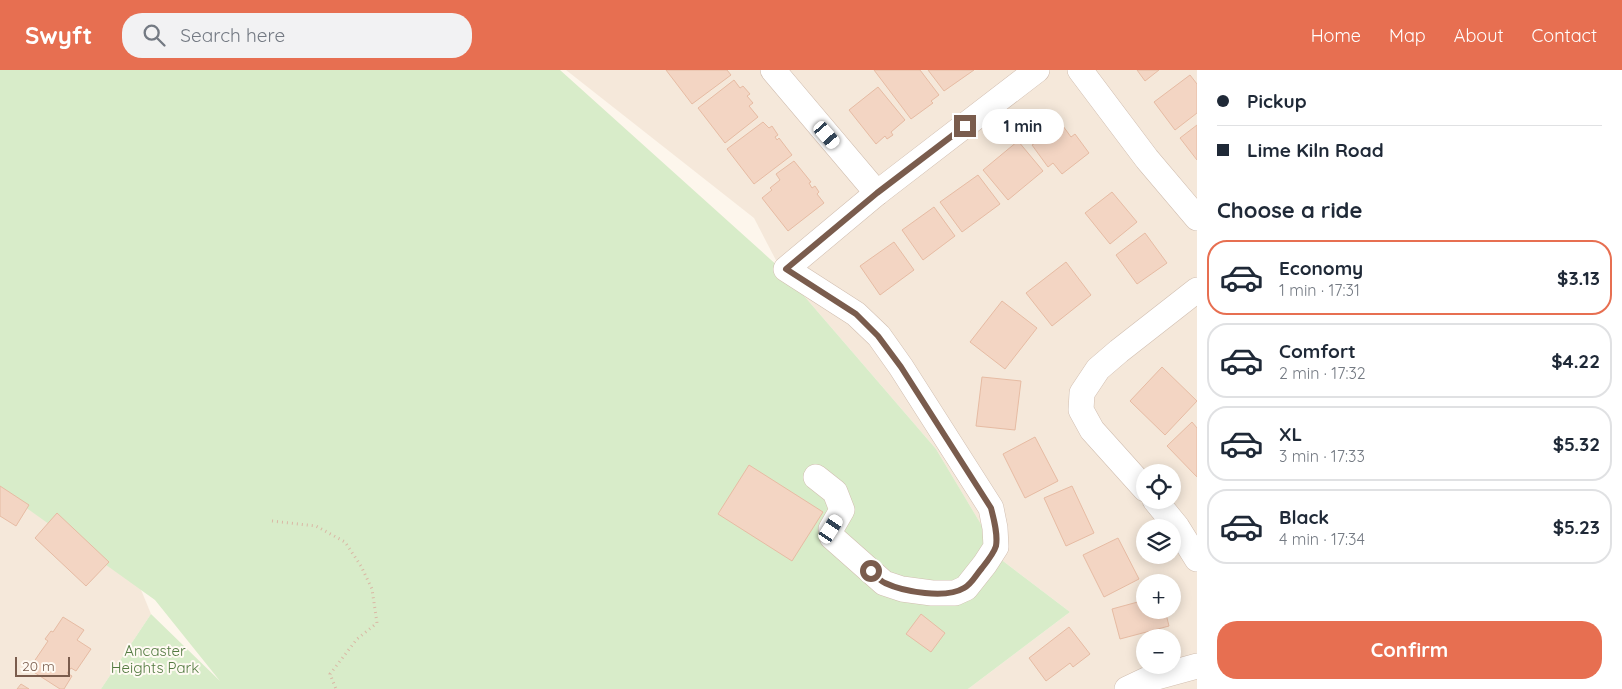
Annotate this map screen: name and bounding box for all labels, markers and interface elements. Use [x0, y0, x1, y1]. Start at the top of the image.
search box [122, 13, 472, 58]
text: Swyft [25, 20, 92, 50]
icon: search [140, 21, 168, 49]
text: Search here [180, 23, 285, 47]
text: Home [1311, 24, 1361, 47]
text: Map [1389, 24, 1426, 47]
text: About [1454, 24, 1504, 47]
text: Contact [1532, 24, 1597, 47]
text: Pickup [1247, 89, 1307, 113]
callout: 1 min [982, 108, 1065, 144]
route end [954, 115, 976, 137]
text: 1 min [1004, 116, 1042, 136]
car [811, 119, 842, 151]
text: Lime Kiln Road [1247, 138, 1384, 162]
text: Choose a ride [1217, 196, 1362, 224]
icon: car [1219, 255, 1264, 300]
text: Economy [1279, 256, 1363, 280]
text: $3.13 [1557, 266, 1600, 290]
text: 1 min · 17:31 [1279, 280, 1360, 300]
icon: car [1219, 338, 1264, 383]
text: Comfort [1279, 339, 1356, 363]
text: $4.22 [1551, 349, 1600, 373]
text: 2 min · 17:32 [1279, 363, 1366, 383]
icon: car [1219, 421, 1264, 466]
text: XL [1279, 422, 1302, 446]
text: $5.32 [1553, 432, 1600, 456]
text: 3 min · 17:33 [1279, 446, 1365, 466]
map controls [1136, 464, 1181, 674]
button: locate [1136, 464, 1181, 509]
icon: car [1219, 504, 1264, 549]
text: Black [1279, 505, 1329, 529]
car [816, 512, 845, 546]
text: $5.23 [1553, 515, 1600, 539]
button: layers [1136, 519, 1181, 564]
text: 4 min · 17:34 [1279, 529, 1365, 549]
route start [860, 560, 882, 582]
button: + [1136, 574, 1181, 619]
button: Confirm [1217, 621, 1602, 679]
button: − [1136, 629, 1181, 674]
park label: Ancaster Heights Park [111, 641, 199, 677]
scale bar [15, 654, 70, 677]
text: 20 m [22, 657, 55, 675]

